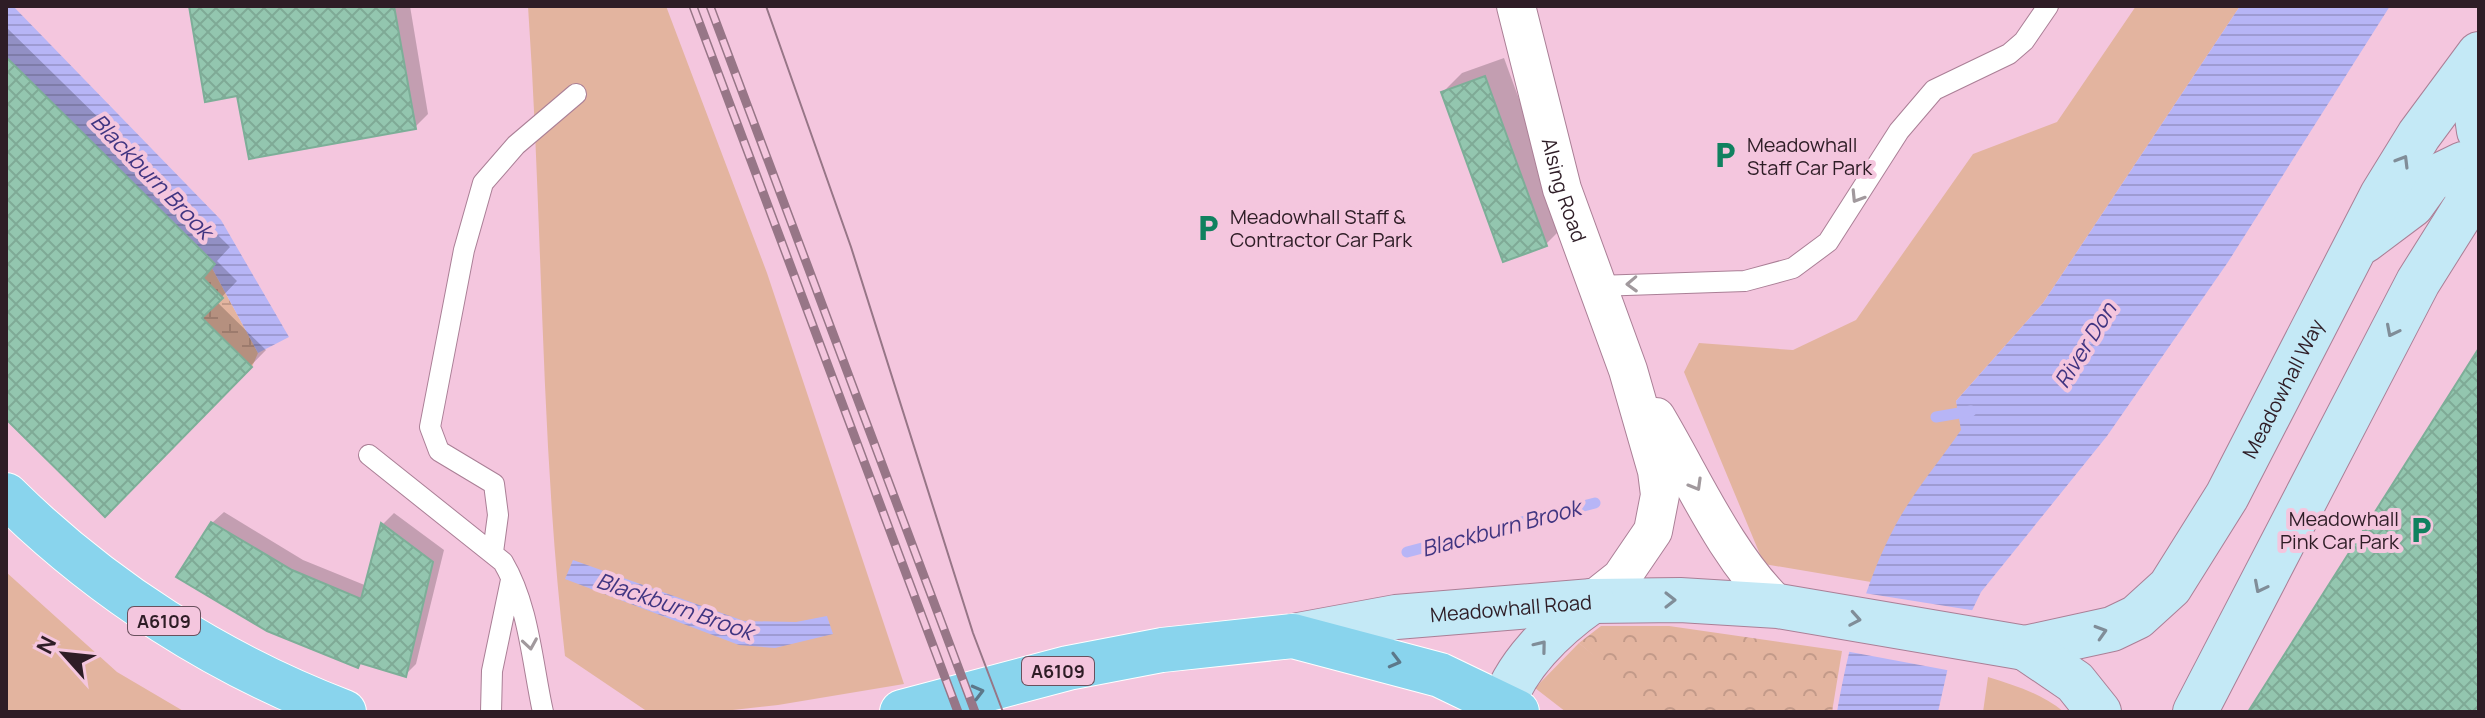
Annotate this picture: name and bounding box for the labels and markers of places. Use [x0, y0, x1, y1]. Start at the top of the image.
place label: Meadowhall Staff Car Park [1747, 131, 1873, 181]
parking icon: Meadowhall Staff Car Park [1710, 140, 1740, 170]
place label: Meadowhall Staff & Contractor Car Park [1230, 203, 1413, 253]
parking icon: Meadowhall Staff & Contractor Car Park [1193, 213, 1223, 243]
place label: Meadowhall Pink Car Park [2280, 505, 2400, 555]
parking icon: Meadowhall Pink Car Park [2406, 515, 2436, 545]

